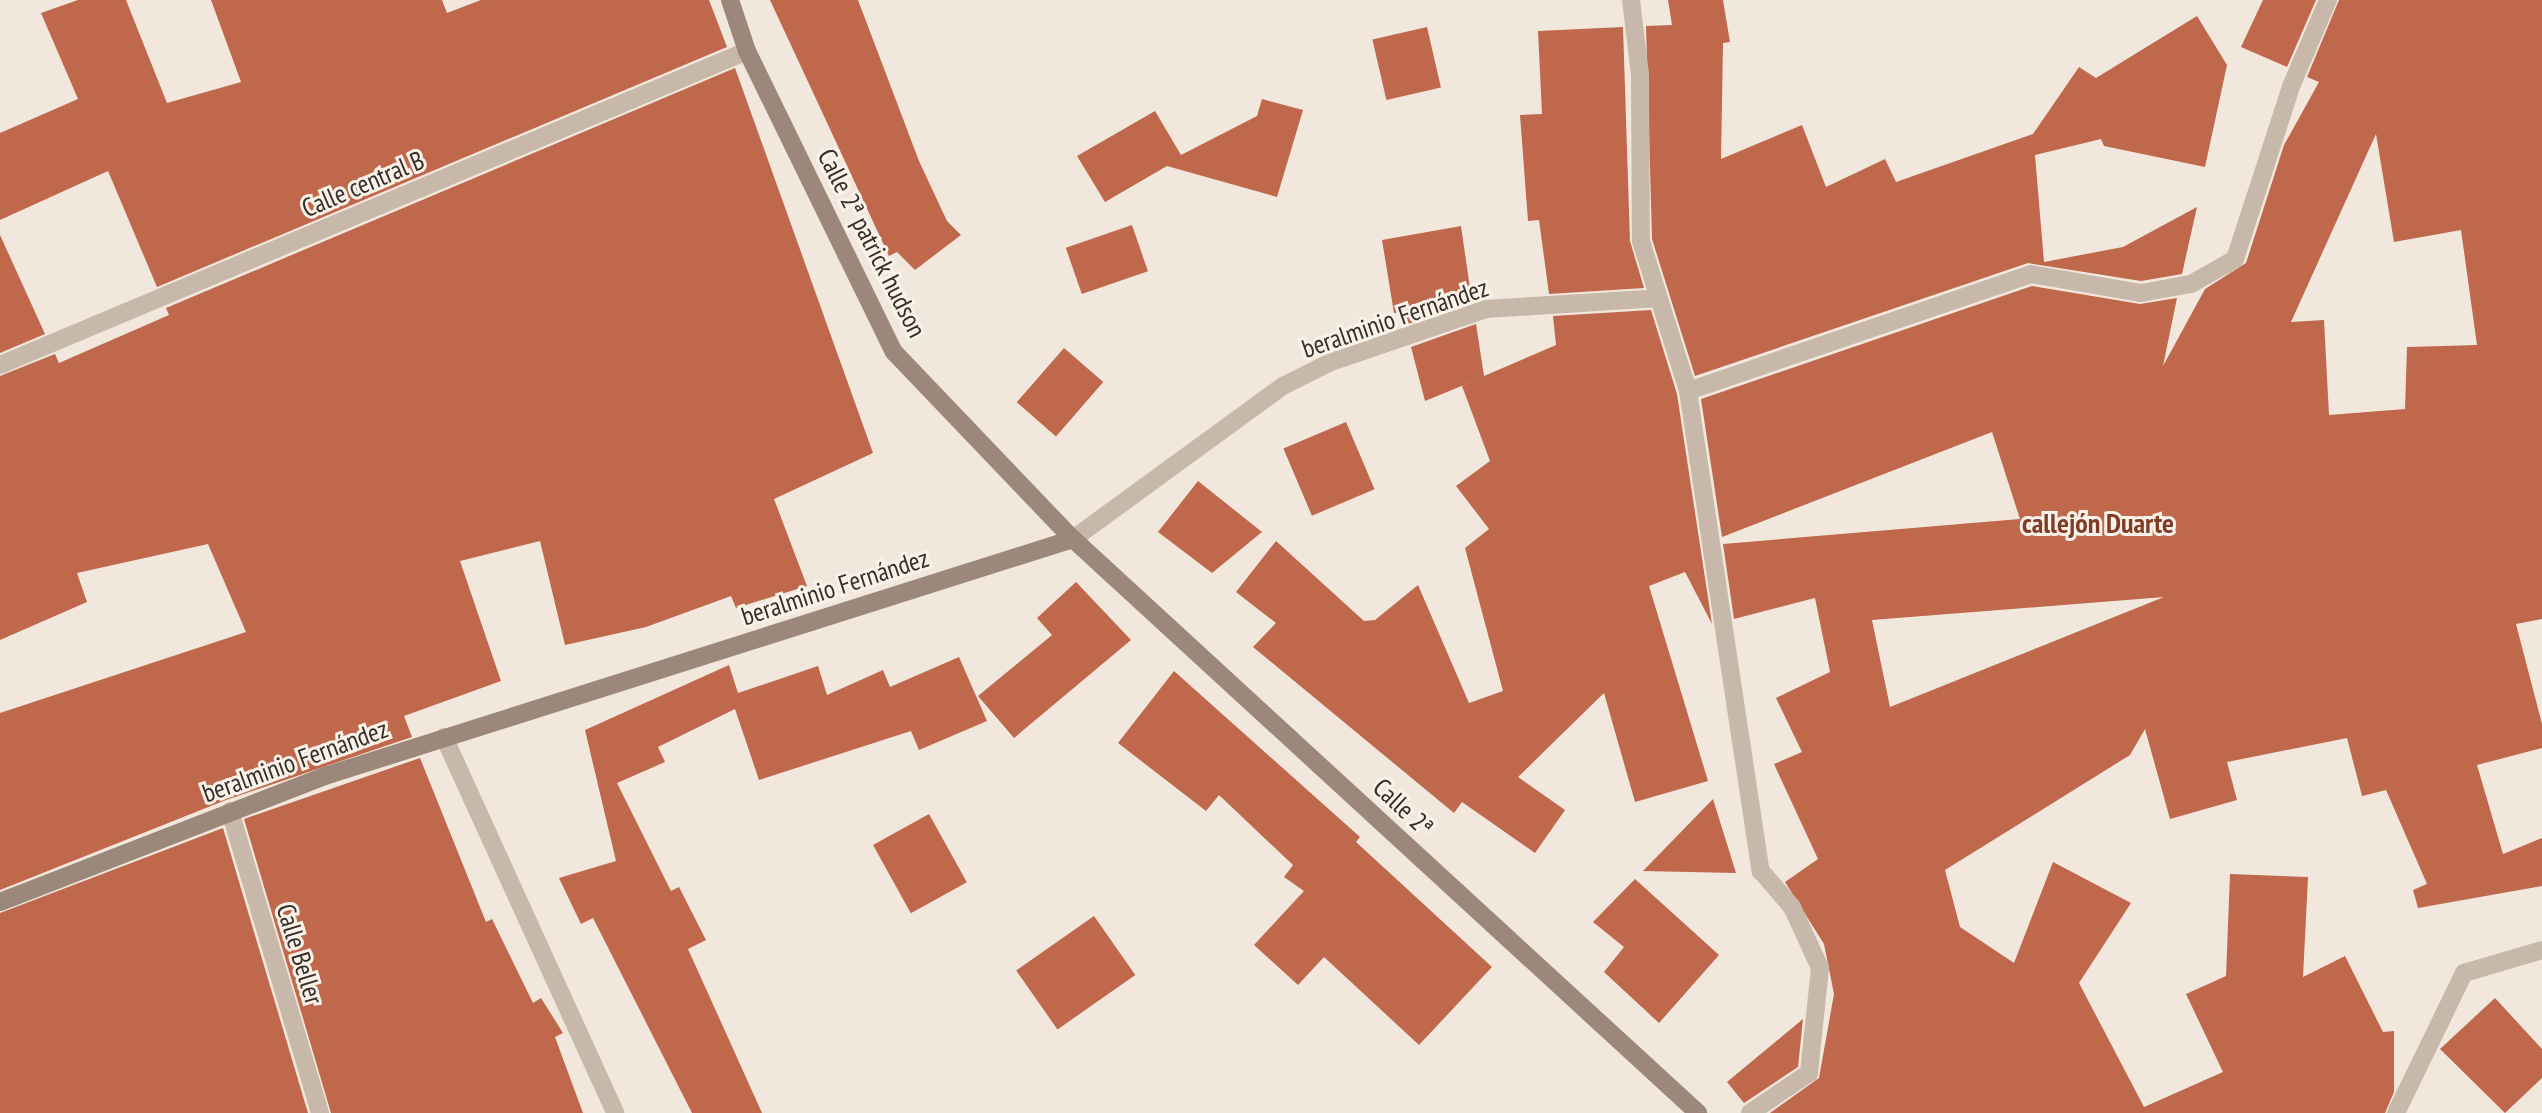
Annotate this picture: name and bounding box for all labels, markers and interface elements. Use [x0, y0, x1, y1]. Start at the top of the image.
street label: Calle 2ª patrick hudson [811, 143, 933, 343]
street label: Calle central B [297, 144, 429, 224]
street label: beralminio Fernández [1298, 272, 1492, 364]
district label: callejón Duarte [2022, 506, 2174, 540]
street label: beralminio Fernández [737, 542, 933, 632]
street label: beralminio Fernández [198, 713, 392, 809]
street label: Calle 2ª [1367, 772, 1439, 842]
street label: Calle Beller [270, 900, 330, 1008]

